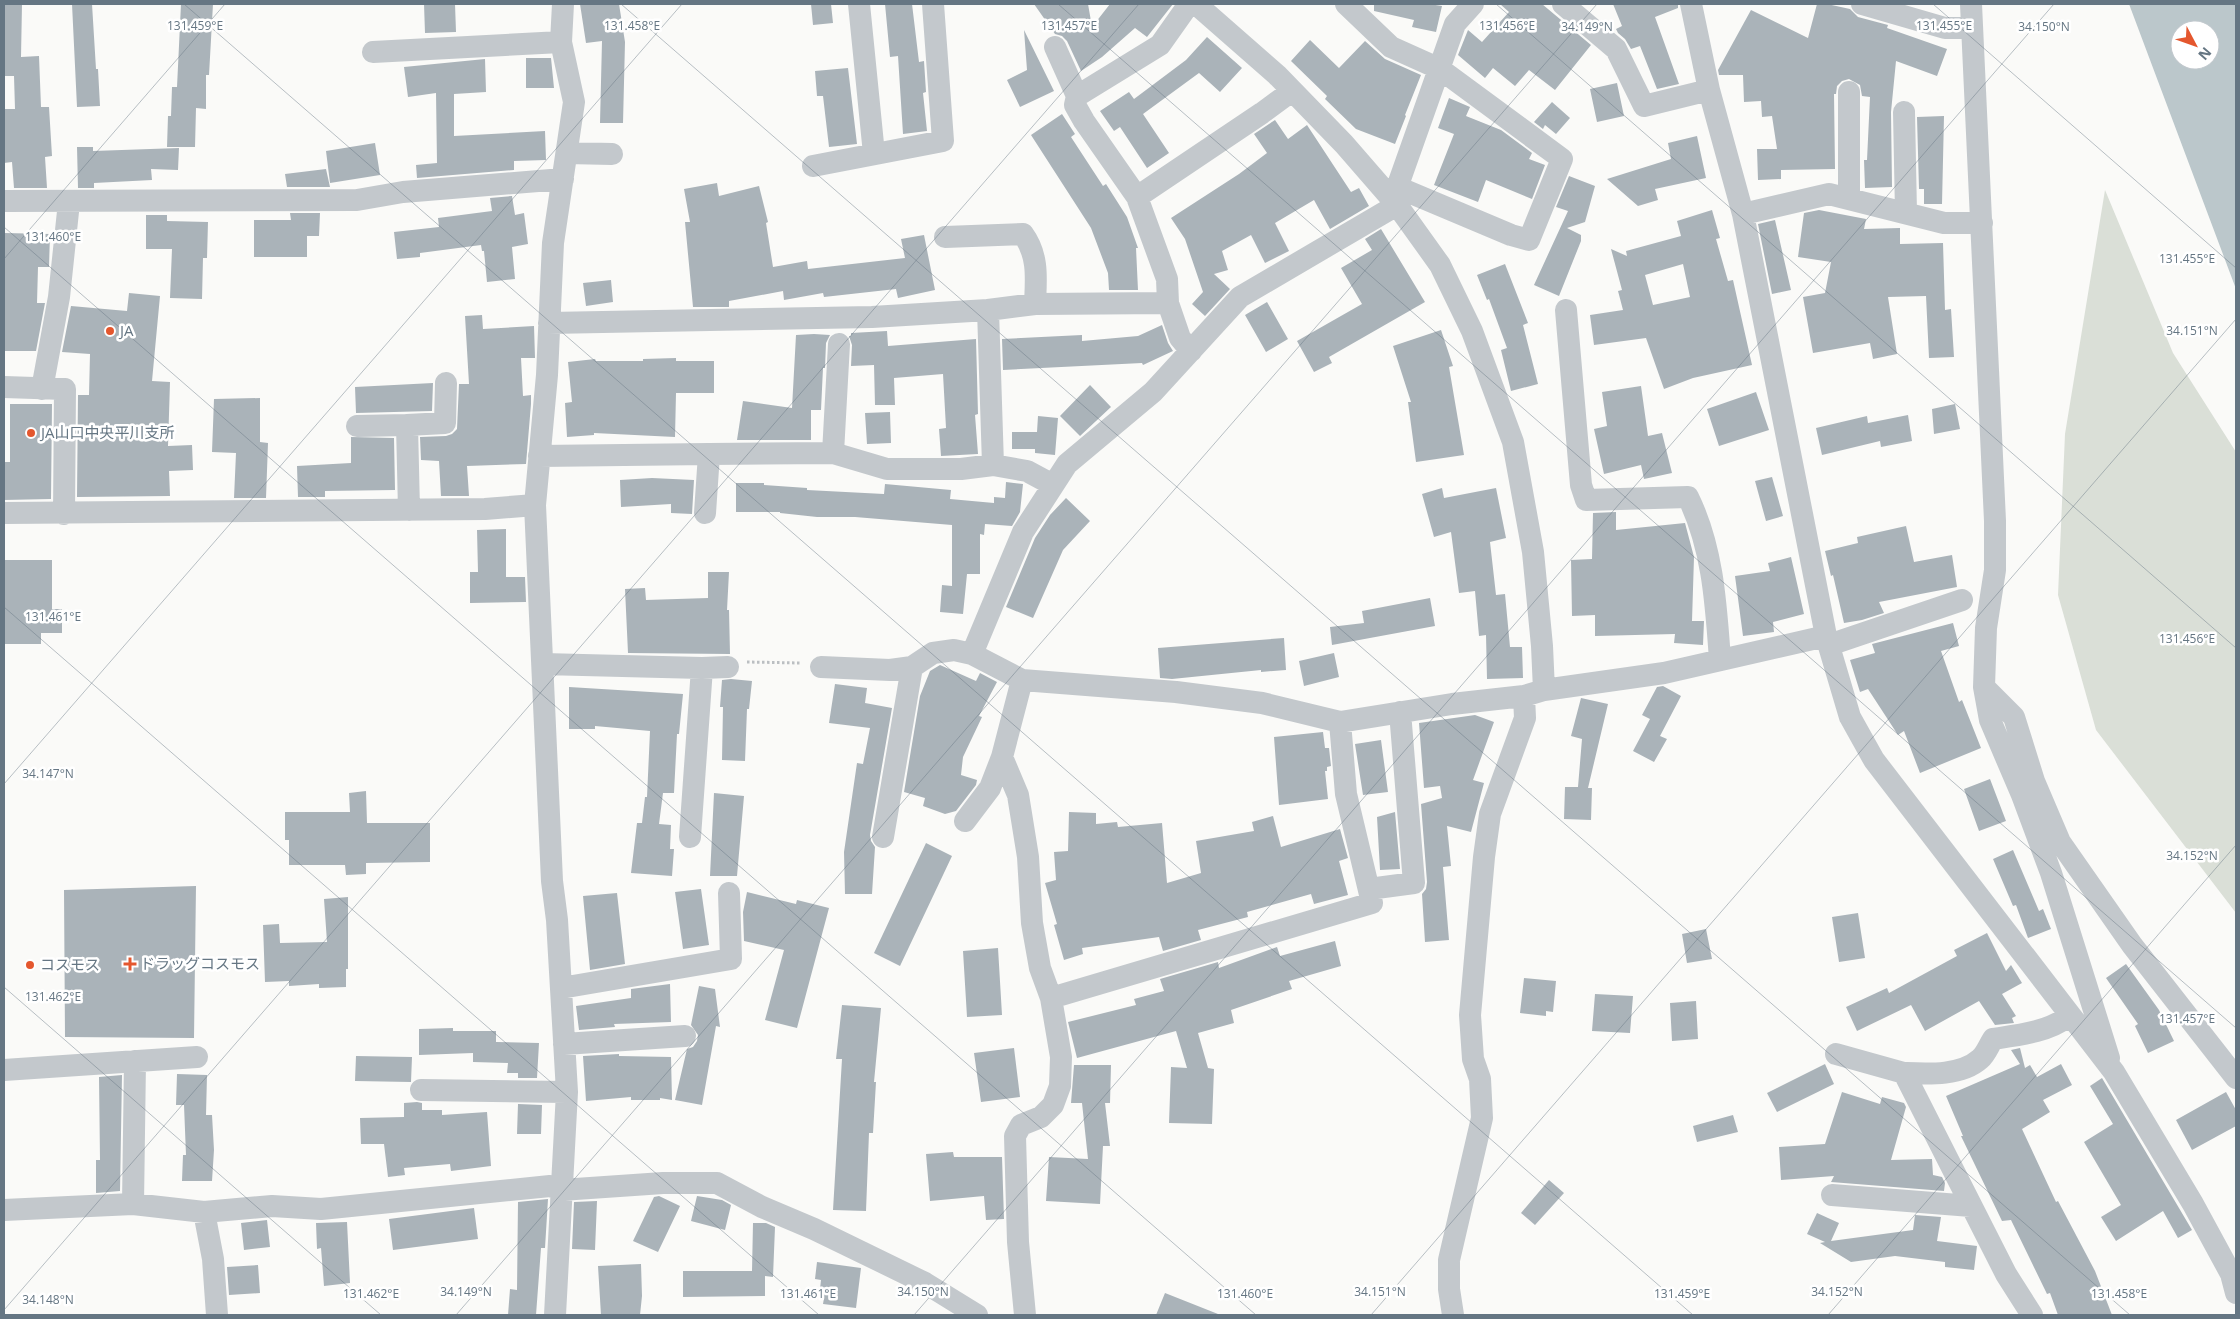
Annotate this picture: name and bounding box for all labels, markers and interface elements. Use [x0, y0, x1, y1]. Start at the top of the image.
text: 131.459°E [167, 17, 223, 34]
text: 131.458°E [604, 17, 660, 34]
text: 131.457°E [1041, 17, 1097, 34]
text: 131.456°E [1479, 17, 1535, 34]
text: 131.455°E [1916, 17, 1972, 34]
text: 34.149°N [1561, 18, 1613, 35]
text: 34.150°N [2018, 18, 2070, 35]
north arrow [2170, 20, 2220, 70]
text: N [2194, 43, 2216, 64]
text: 131.460°E [25, 228, 81, 245]
text: 131.455°E [2159, 250, 2215, 267]
place label: JA [118, 320, 134, 340]
text: 34.151°N [2166, 322, 2218, 339]
marker: JA [104, 325, 116, 337]
place label: JA山口中央平川支所 [39, 422, 175, 442]
marker: JA山口中央平川支所 [25, 427, 37, 439]
text: 131.461°E [25, 608, 81, 625]
text: 131.456°E [2159, 630, 2215, 647]
text: 34.147°N [22, 765, 74, 782]
text: 34.152°N [2166, 847, 2218, 864]
place label: ドラッグコスモス [140, 953, 260, 973]
place label: コスモス [40, 954, 100, 974]
marker: ドラッグコスモス [124, 958, 136, 970]
marker: コスモス [24, 959, 36, 971]
text: 131.462°E [25, 988, 81, 1005]
text: 131.457°E [2159, 1010, 2215, 1027]
text: 34.149°N [440, 1283, 492, 1300]
text: 34.150°N [897, 1283, 949, 1300]
text: 34.151°N [1354, 1283, 1406, 1300]
text: 34.152°N [1811, 1283, 1863, 1300]
text: 131.462°E [343, 1285, 399, 1302]
text: 131.461°E [780, 1285, 836, 1302]
text: 131.460°E [1217, 1285, 1273, 1302]
text: 131.459°E [1654, 1285, 1710, 1302]
text: 131.458°E [2091, 1285, 2147, 1302]
text: 34.148°N [22, 1291, 74, 1308]

